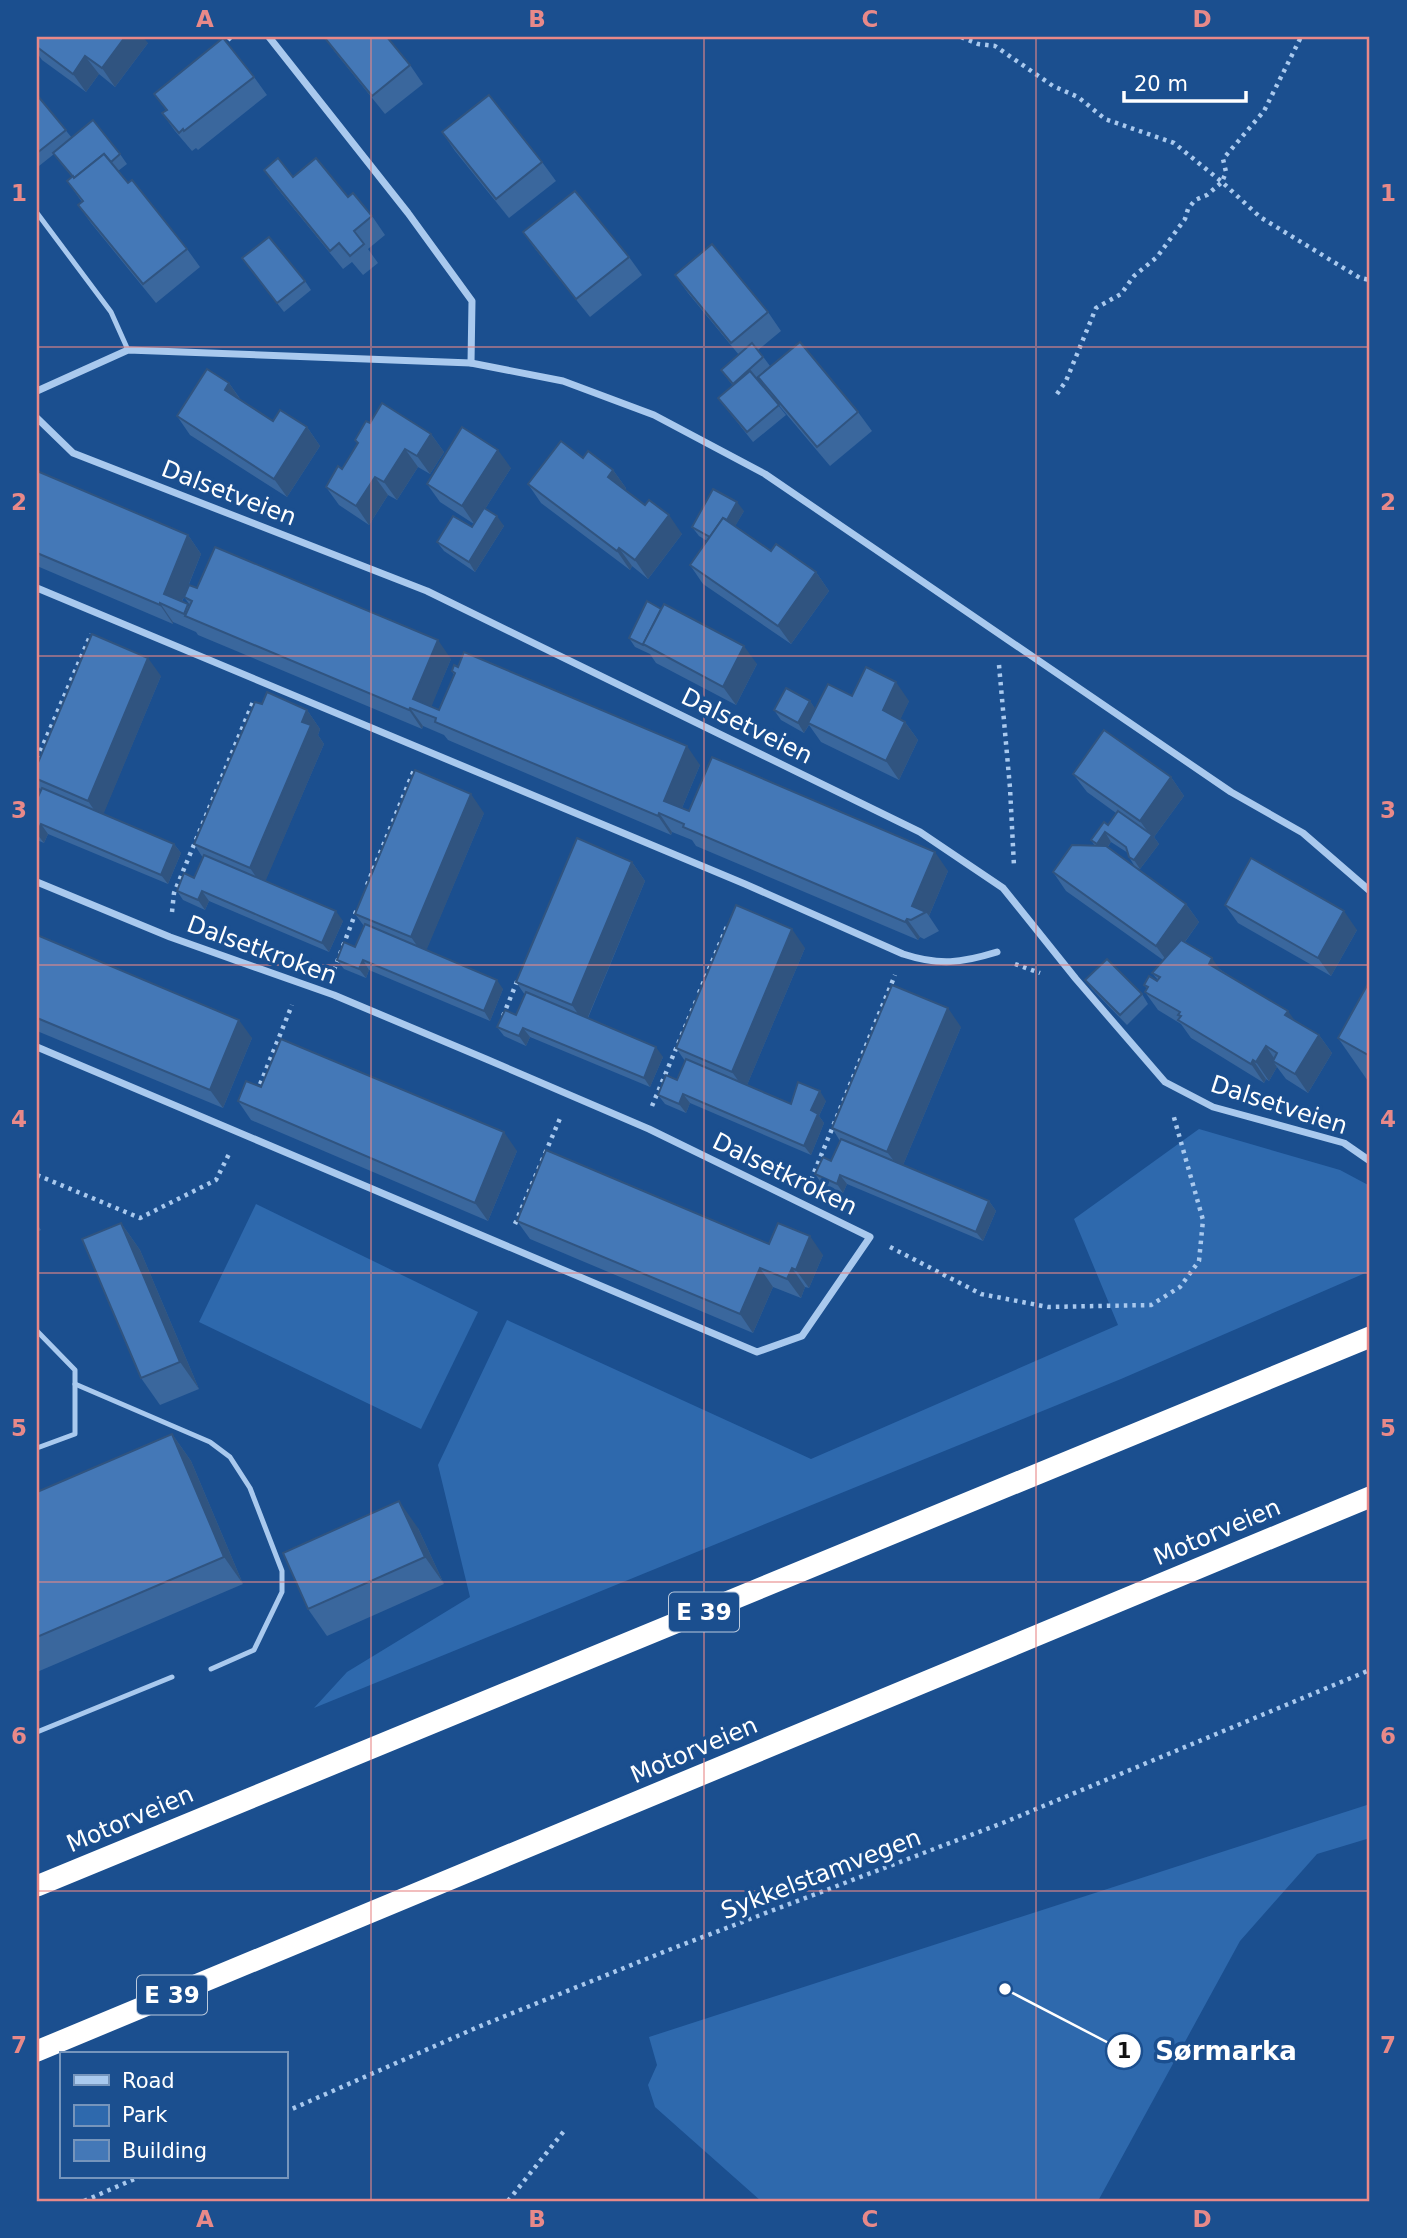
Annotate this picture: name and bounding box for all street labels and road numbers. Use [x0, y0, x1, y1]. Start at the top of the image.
street label: Dalsetveien [158, 454, 300, 532]
street label: Dalsetveien [677, 682, 817, 770]
street label: Dalsetkroken [183, 910, 341, 990]
street label: Dalsetveien [1207, 1070, 1351, 1140]
street label: Dalsetkroken [708, 1127, 862, 1221]
street label: Motorveien [1149, 1493, 1285, 1571]
road number: E 39 [669, 1592, 739, 1632]
street label: Motorveien [626, 1711, 762, 1789]
street label: Motorveien [62, 1780, 198, 1858]
street label: Sykkelstamvegen [717, 1823, 925, 1925]
road number: E 39 [137, 1976, 207, 2014]

